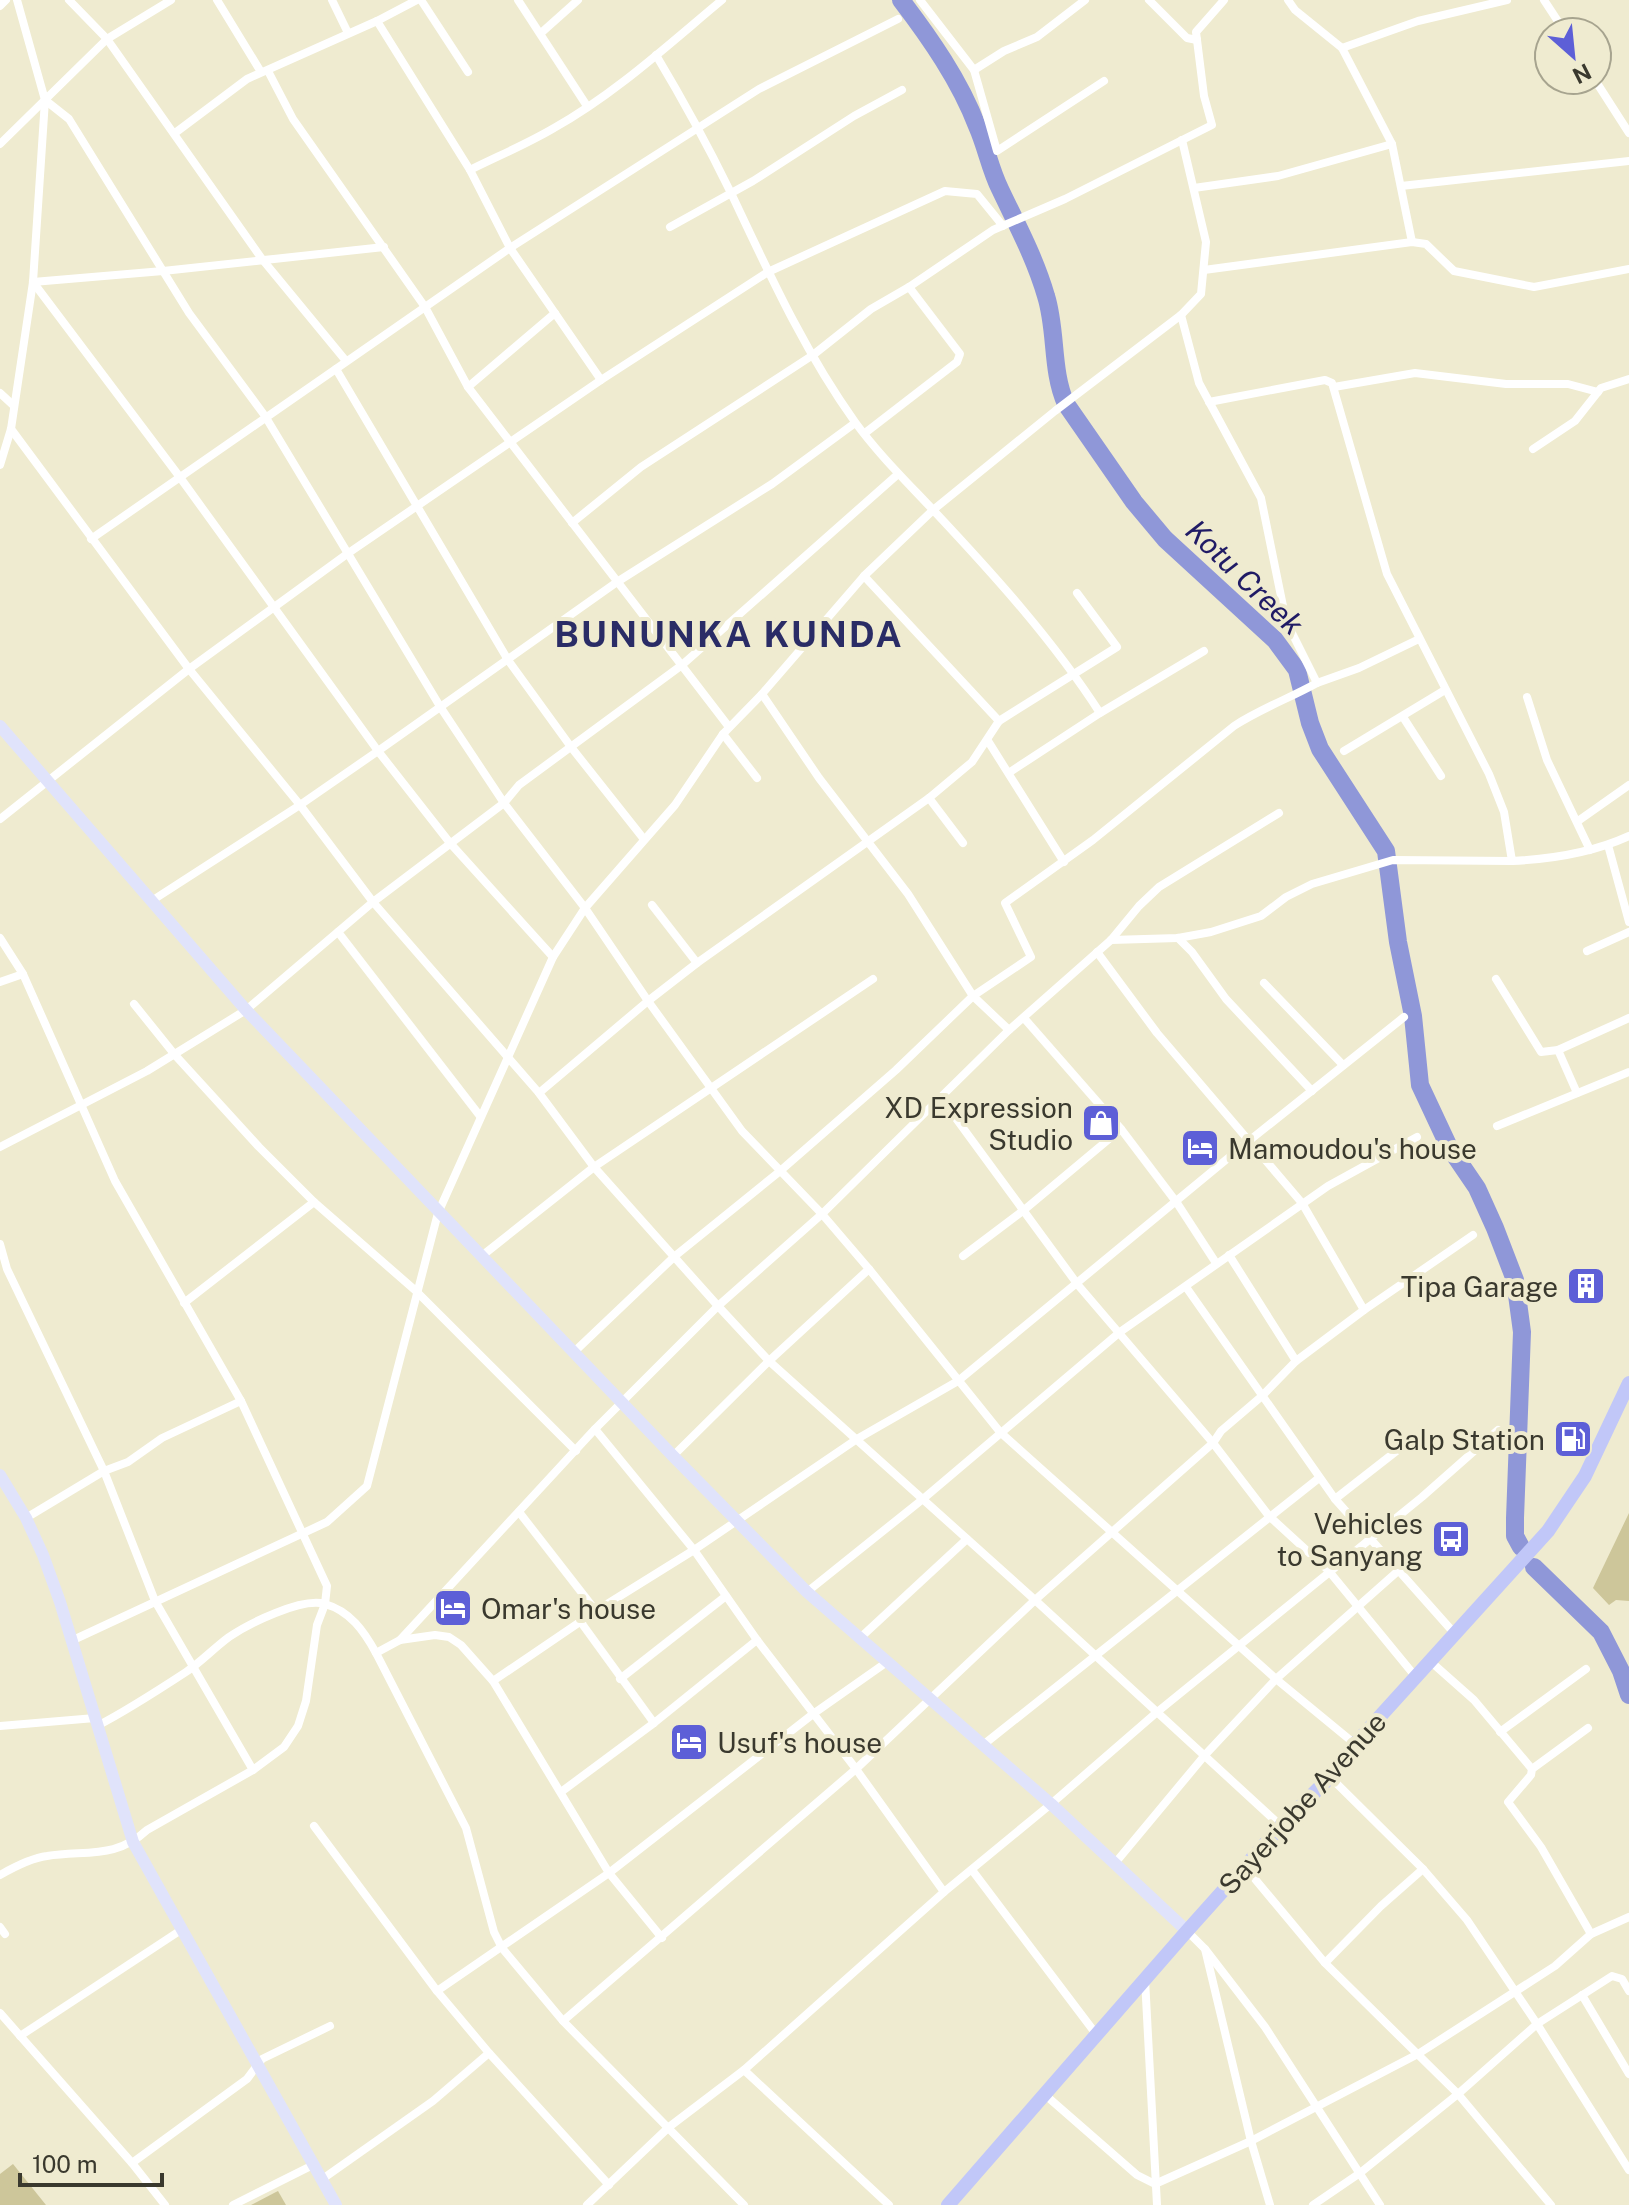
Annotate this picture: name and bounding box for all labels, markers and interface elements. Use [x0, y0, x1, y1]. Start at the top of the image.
north arrow [1533, 16, 1613, 96]
text: N [1569, 58, 1596, 89]
water label: Kotu Creek [1179, 512, 1312, 642]
district label: BUNUNKA KUNDA [554, 613, 904, 655]
place label: XD Expression Studio [884, 1091, 1073, 1156]
shop icon: XD Expression Studio [1080, 1102, 1122, 1144]
hotel icon: Mamoudou's house [1179, 1127, 1221, 1169]
place label: Mamoudou's house [1228, 1132, 1477, 1165]
building icon: Tipa Garage [1565, 1265, 1607, 1307]
place label: Tipa Garage [1401, 1270, 1558, 1303]
fuel station icon: Galp Station [1552, 1418, 1594, 1460]
place label: Galp Station [1384, 1423, 1545, 1456]
place label: Vehicles to Sanyang [1276, 1507, 1423, 1572]
bus stop icon: Vehicles to Sanyang [1430, 1518, 1472, 1560]
hotel icon: Omar's house [432, 1587, 474, 1629]
place label: Omar's house [481, 1592, 656, 1625]
street label: Sayerjobe Avenue [1212, 1705, 1392, 1901]
hotel icon: Usuf's house [668, 1721, 710, 1763]
place label: Usuf's house [717, 1726, 882, 1759]
scale bar [20, 2137, 162, 2187]
text: 100 m [32, 2150, 98, 2178]

